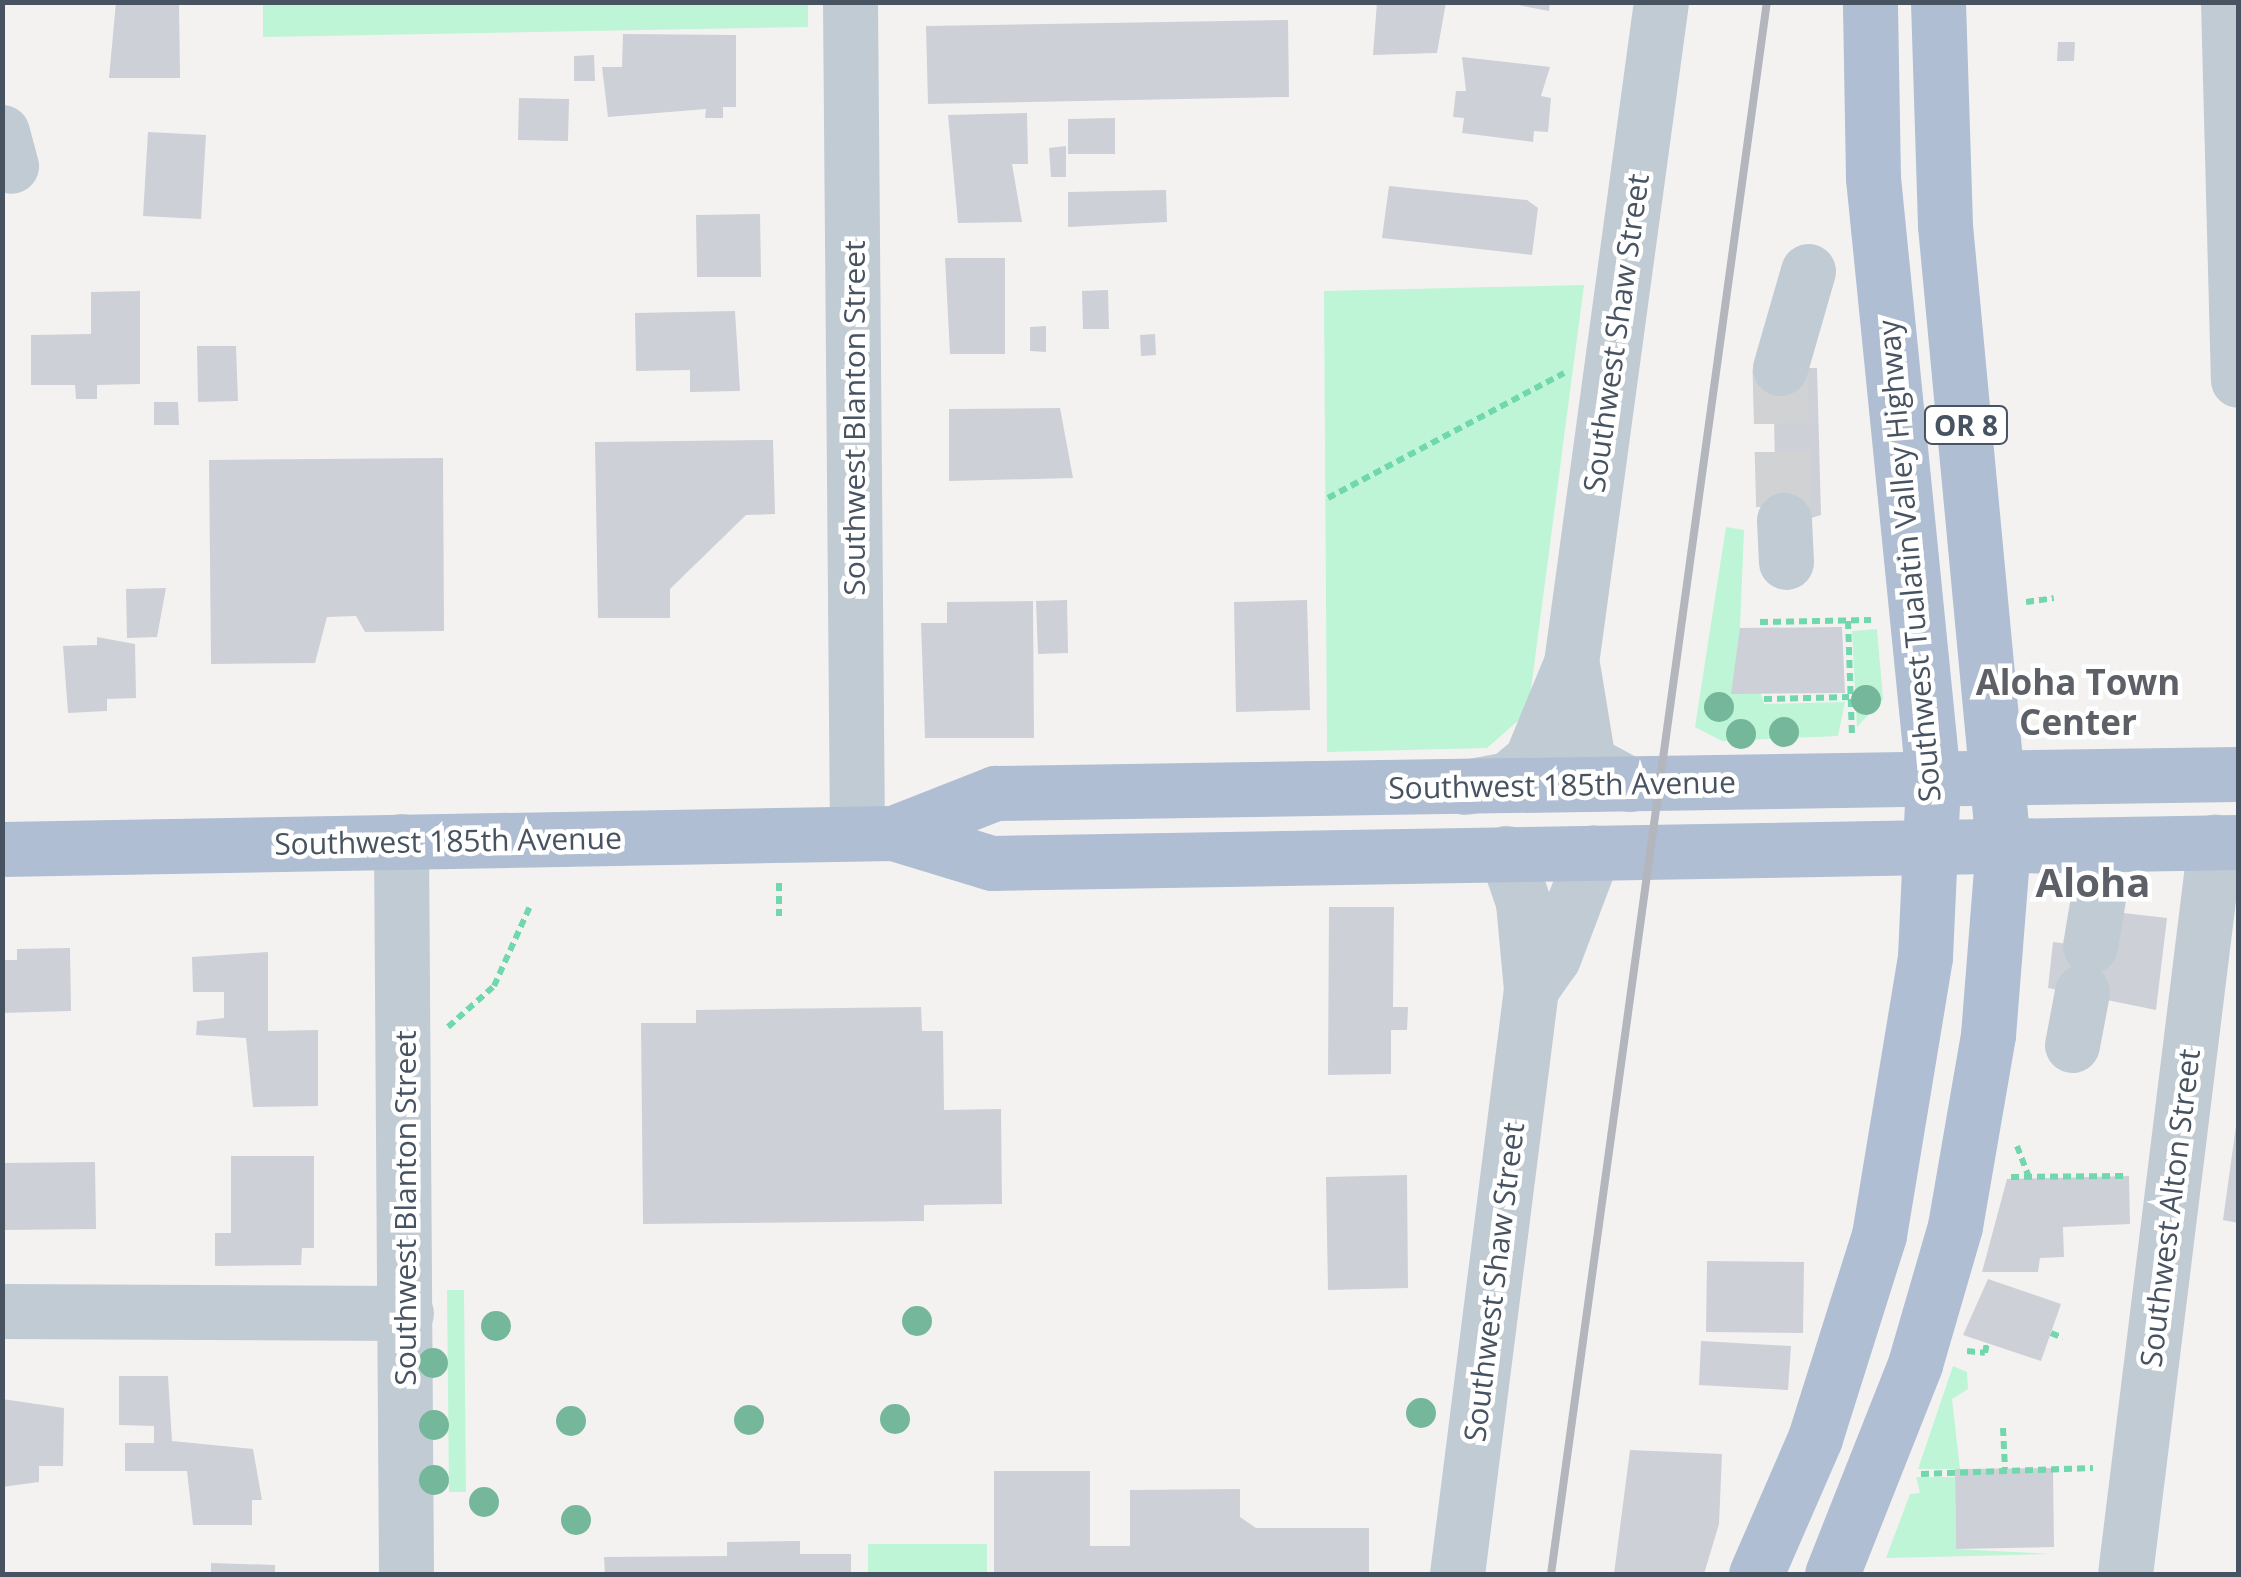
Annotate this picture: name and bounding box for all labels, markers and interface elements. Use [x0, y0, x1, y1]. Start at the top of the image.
street label: Southwest Shaw Street [1576, 171, 1656, 495]
street label: Southwest Blanton Street [836, 240, 872, 596]
street label: Southwest Tualatin Valley Highway [1870, 318, 1948, 804]
road number: OR 8 [1924, 402, 2008, 448]
district label: Aloha Town Center [1976, 661, 2180, 743]
street label: Southwest 185th Avenue [1388, 764, 1736, 806]
street label: Southwest 185th Avenue [274, 820, 622, 862]
district label: Aloha [2035, 858, 2151, 906]
street label: Southwest Blanton Street [387, 1030, 423, 1386]
street label: Southwest Alton Street [2133, 1047, 2207, 1369]
street label: Southwest Shaw Street [1457, 1120, 1531, 1444]

